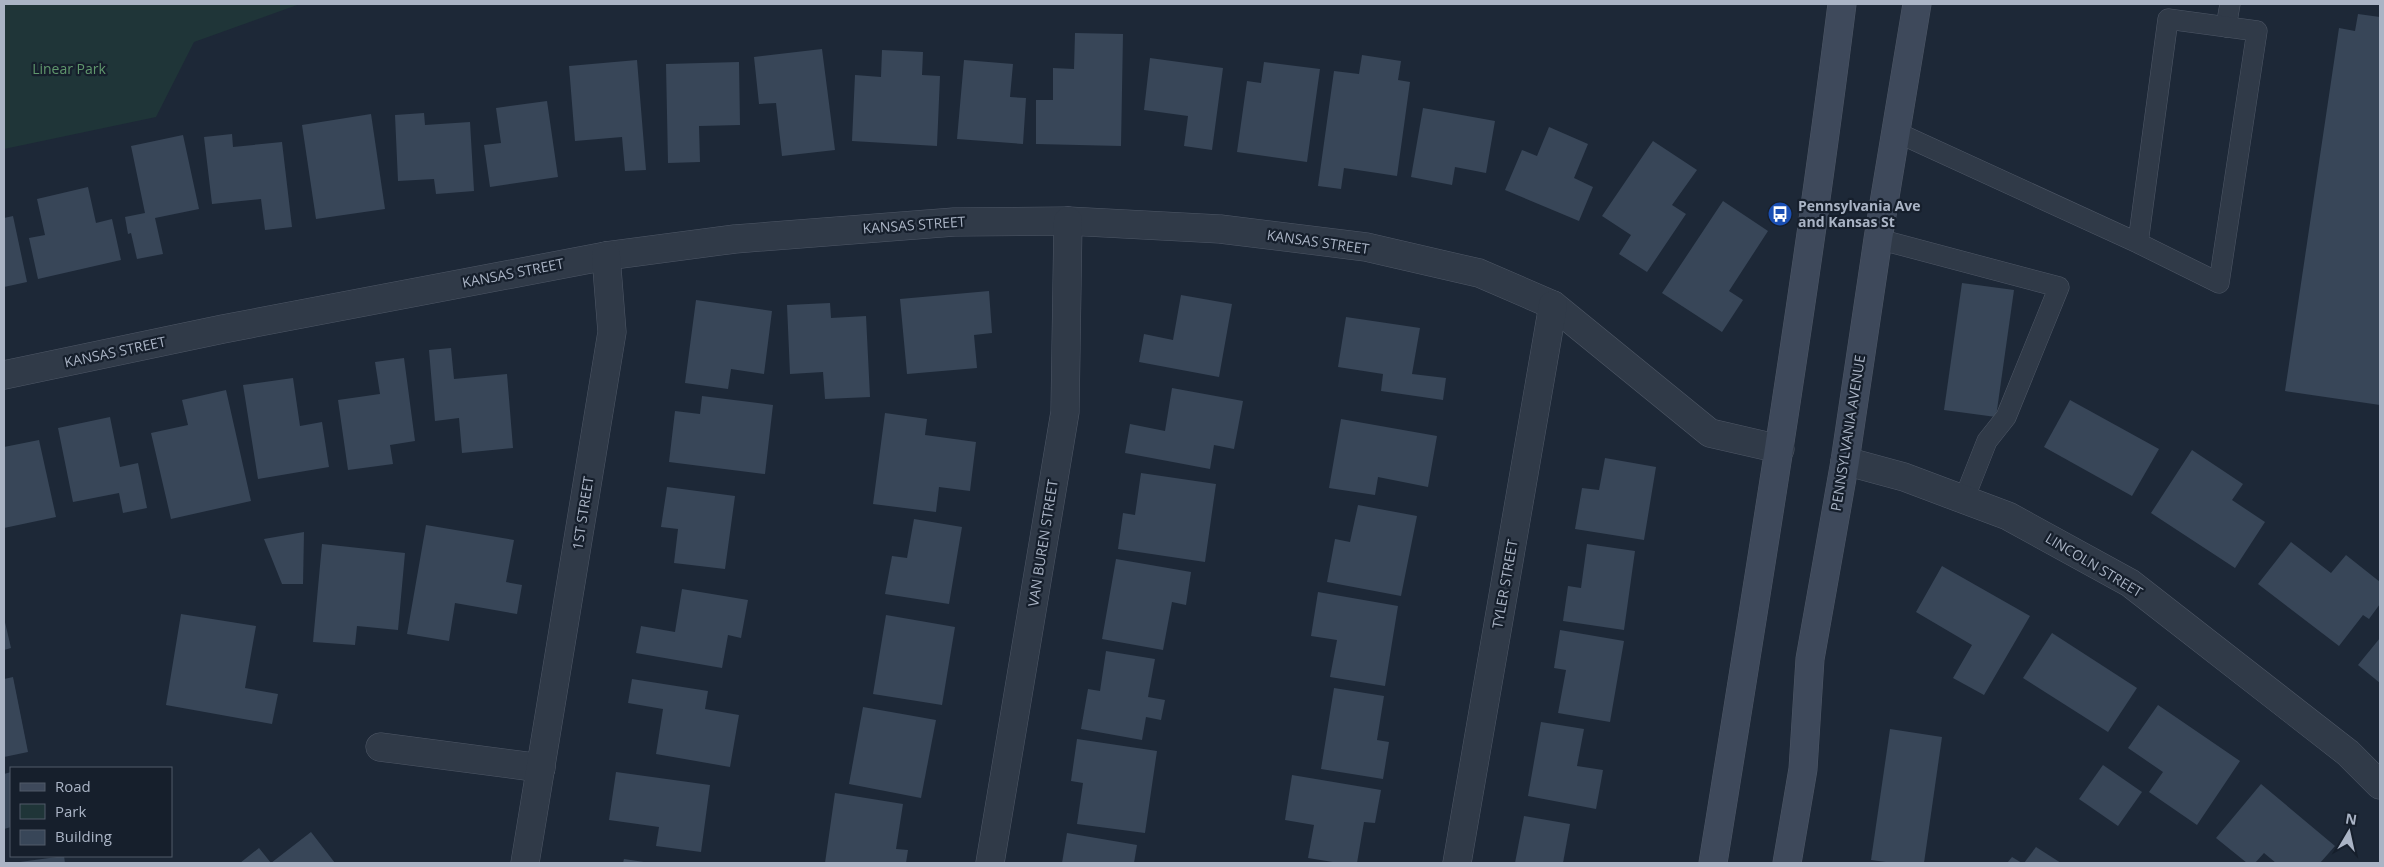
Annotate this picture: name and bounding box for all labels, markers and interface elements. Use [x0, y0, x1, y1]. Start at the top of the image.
park label: Linear Park [32, 59, 106, 78]
place label: Pennsylvania Ave and Kansas St [1798, 196, 1921, 231]
bus stop icon: Pennsylvania Ave and Kansas St [1767, 201, 1793, 227]
street label: KANSAS STREET [862, 211, 966, 238]
street label: KANSAS STREET [1266, 225, 1371, 258]
street label: KANSAS STREET [460, 253, 566, 292]
street label: KANSAS STREET [62, 331, 168, 372]
street label: PENNSYLVANIA AVENUE [1826, 354, 1869, 512]
street label: 1ST STREET [567, 474, 598, 551]
street label: VAN BUREN STREET [1023, 478, 1062, 608]
street label: LINCOLN STREET [2042, 528, 2147, 601]
street label: TYLER STREET [1487, 538, 1522, 630]
legend [10, 767, 172, 857]
text: Road [55, 776, 91, 796]
text: Park [55, 801, 86, 821]
north arrow [2324, 807, 2374, 857]
text: N [2344, 808, 2358, 829]
text: Building [55, 826, 112, 846]

